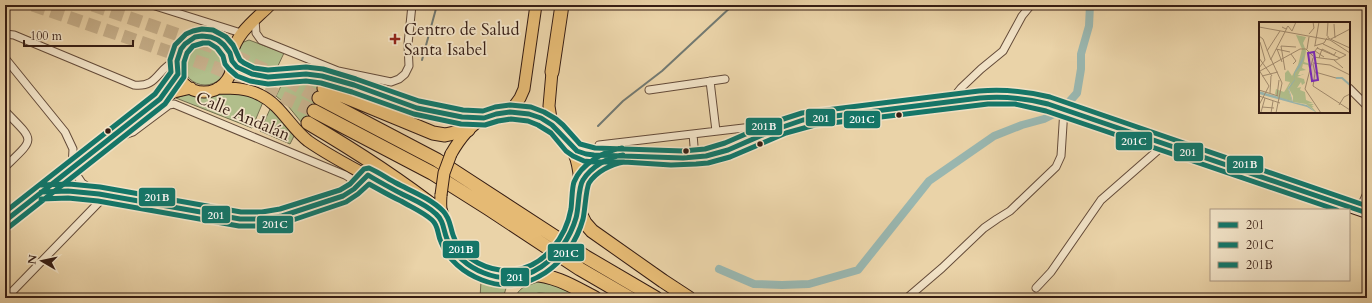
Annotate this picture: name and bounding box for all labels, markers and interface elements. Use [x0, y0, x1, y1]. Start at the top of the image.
place label: Centro de Salud Santa Isabel [404, 18, 520, 61]
scale bar [24, 22, 133, 48]
inset map [1259, 22, 1350, 113]
text: 100 m [30, 28, 63, 44]
marker: Centro de Salud Santa Isabel [389, 33, 401, 45]
street label: Calle Andalán [192, 86, 294, 146]
line badge: 201 [805, 108, 836, 127]
line badge: 201C [843, 110, 881, 129]
unlabelled marker [894, 110, 904, 120]
text: 201 [813, 111, 829, 126]
text: 201C [849, 112, 875, 127]
line badge: 201B [745, 117, 783, 136]
text: 201B [752, 119, 776, 134]
unlabelled marker [103, 126, 113, 136]
line badge: 201C [1115, 131, 1153, 151]
text: 201C [1121, 134, 1147, 149]
unlabelled marker [755, 139, 765, 149]
line badge: 201 [1173, 142, 1204, 162]
text: 201 [1180, 145, 1196, 160]
unlabelled marker [681, 146, 691, 156]
line badge: 201B [1226, 155, 1264, 174]
text: 201B [1233, 157, 1257, 172]
line badge: 201B [138, 187, 176, 207]
text: 201B [145, 190, 169, 205]
line badge: 201 [201, 205, 231, 224]
text: 201 [208, 208, 224, 223]
legend [1210, 209, 1350, 281]
line badge: 201C [256, 215, 294, 234]
text: 201C [262, 217, 288, 232]
text: 201 [1246, 217, 1264, 233]
text: 201C [1246, 237, 1274, 253]
line badge: 201B [442, 240, 480, 259]
north arrow [22, 241, 62, 281]
text: 201B [449, 242, 473, 257]
line badge: 201C [547, 243, 585, 262]
text: 201C [553, 246, 579, 261]
text: N [24, 253, 41, 265]
text: 201B [1246, 257, 1273, 273]
line badge: 201 [500, 267, 530, 287]
text: 201 [507, 270, 523, 285]

